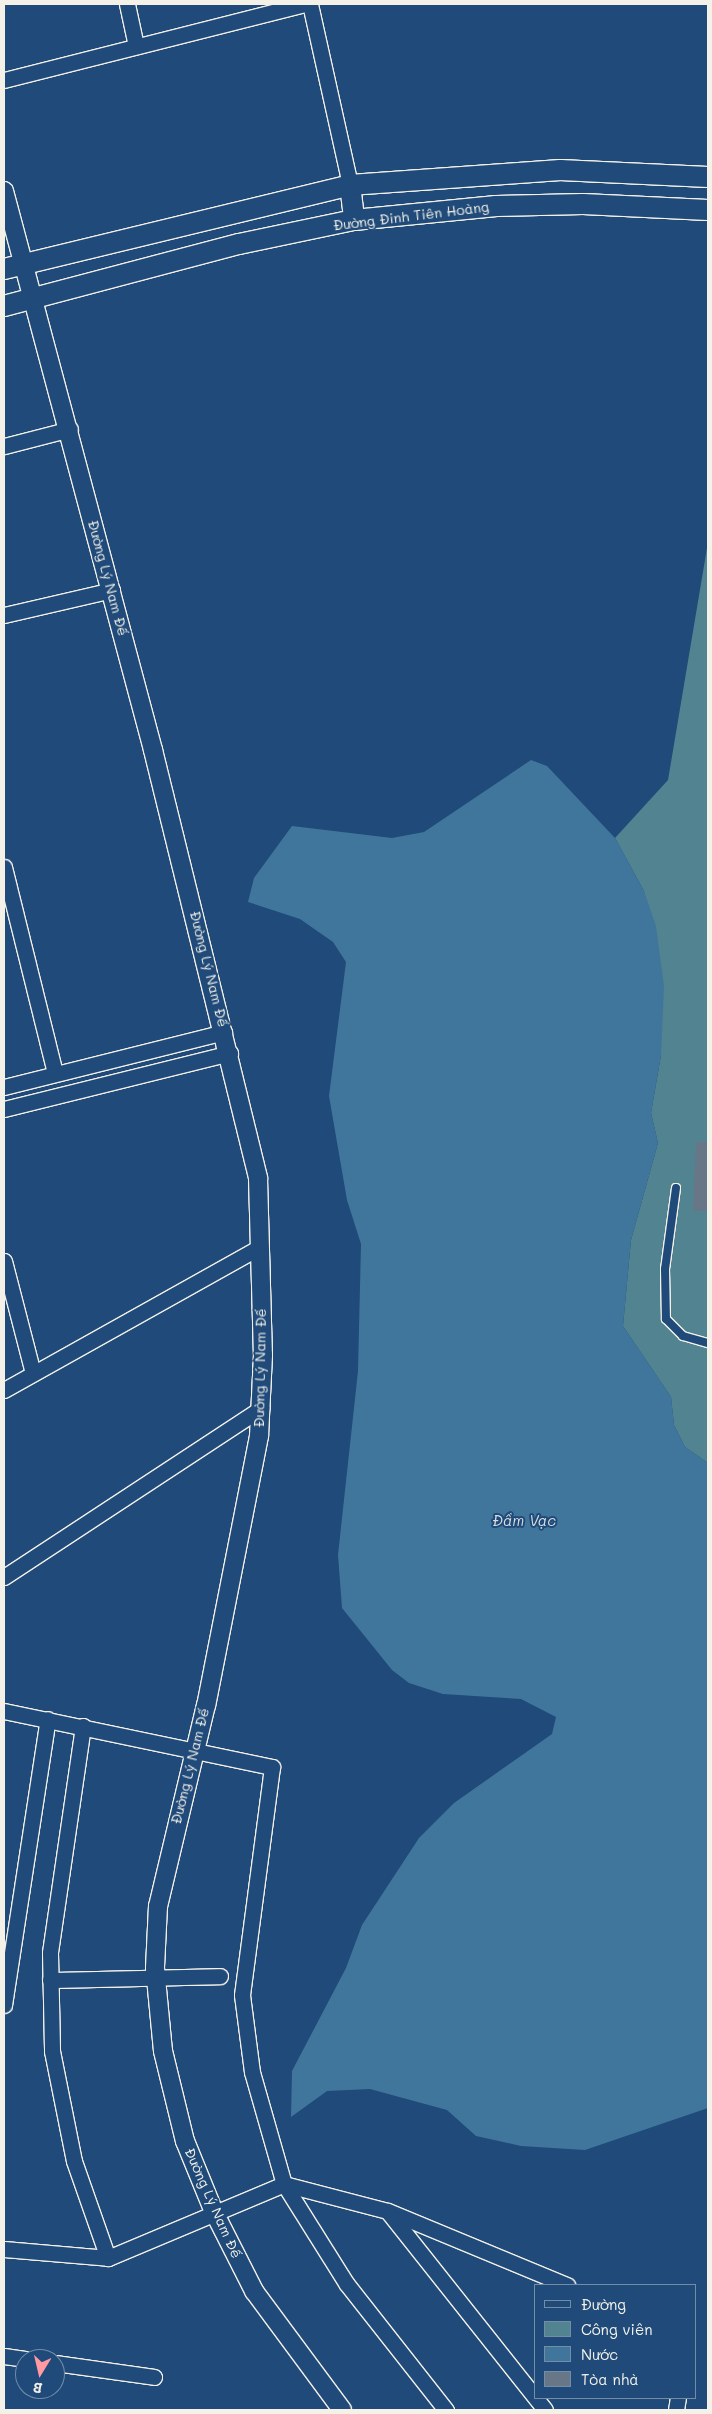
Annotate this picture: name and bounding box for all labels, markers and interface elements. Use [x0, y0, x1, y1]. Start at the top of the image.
street label: Đường Đinh Tiên Hoàng [332, 198, 490, 234]
street label: Đường Lý Nam Đế [84, 518, 132, 638]
street label: Đường Lý Nam Đế [186, 909, 232, 1029]
street label: Đường Lý Nam Đế [251, 1308, 269, 1428]
water label: Đầm Vạc [492, 1512, 556, 1530]
street label: Đường Lý Nam Đế [167, 1706, 213, 1826]
street label: Đường Lý Nam Đế [181, 2145, 245, 2261]
legend [534, 2284, 697, 2399]
text: Đường [581, 2294, 626, 2314]
text: Công viên [581, 2319, 653, 2339]
text: Nước [581, 2344, 618, 2364]
north arrow [15, 2349, 65, 2399]
text: Tòa nhà [581, 2369, 639, 2389]
text: B [32, 2378, 44, 2398]

